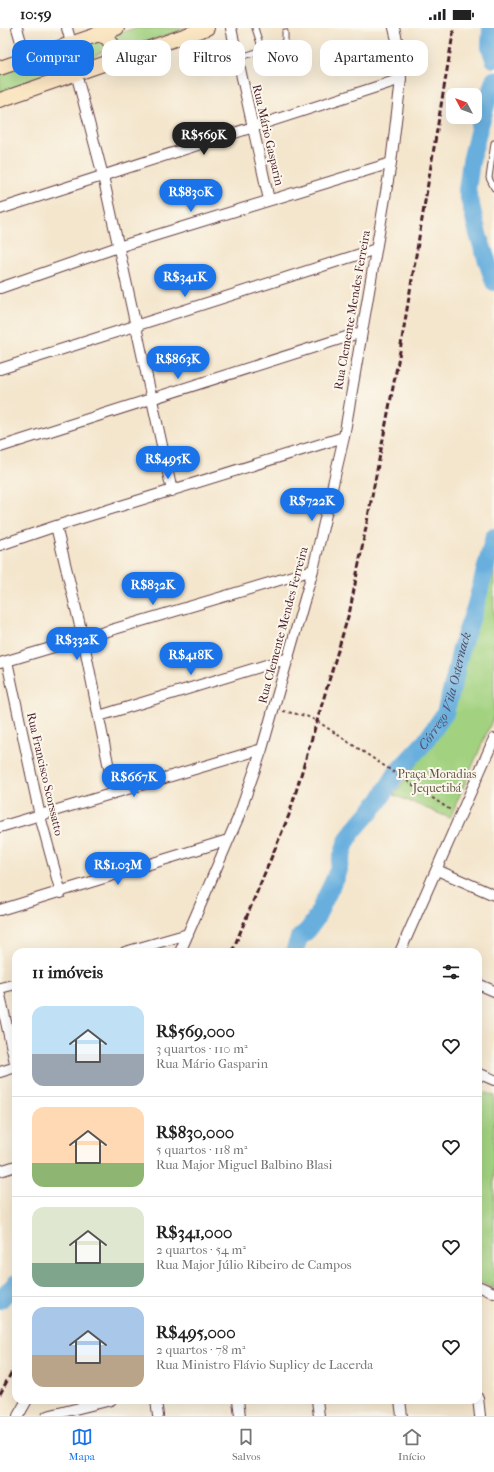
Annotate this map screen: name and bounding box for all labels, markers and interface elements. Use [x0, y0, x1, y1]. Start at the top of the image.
text: 10:59 [20, 5, 52, 23]
chip: Comprar [12, 40, 94, 76]
chip: Alugar [102, 40, 171, 76]
chip: Filtros [179, 40, 245, 76]
chip: Novo [253, 40, 312, 76]
chip: Apartamento [320, 40, 428, 76]
street label: Rua Mário Gasparin [250, 83, 286, 187]
north arrow [446, 88, 482, 124]
map controls [446, 88, 482, 124]
pin: R$569K [171, 122, 237, 156]
text: R$569K [181, 127, 227, 142]
pin: R$830K [158, 179, 224, 213]
text: R$830K [168, 184, 214, 199]
street label: Rua Clemente Mendes Ferreira [331, 229, 373, 391]
pin: R$341K [152, 264, 218, 298]
text: R$341K [163, 269, 207, 284]
pin: R$863K [145, 346, 211, 380]
text: R$863K [156, 351, 200, 366]
pin: R$495K [135, 446, 201, 480]
text: R$495K [145, 451, 191, 466]
pin: R$722K [279, 488, 345, 522]
text: R$722K [289, 493, 335, 508]
street label: Rua Clemente Mendes Ferreira [255, 545, 311, 705]
pin: R$832K [120, 572, 186, 606]
text: R$832K [131, 577, 175, 592]
pin: R$332K [44, 627, 110, 661]
water label: Córrego Vila Osternack [415, 630, 474, 752]
text: R$332K [55, 632, 99, 647]
pin: R$418K [158, 642, 224, 676]
text: R$418K [169, 647, 213, 662]
street label: Rua Francisco Scorssatto [24, 711, 66, 837]
pin: R$667K [101, 764, 167, 798]
park label: Praça Moradias Jequetibá [398, 767, 477, 795]
text: R$667K [111, 769, 157, 784]
pin: R$1.03M [81, 852, 155, 886]
text: R$1.03M [94, 857, 142, 872]
icon: filters [440, 961, 462, 983]
text: 11 imóveis [32, 962, 103, 982]
text: R$569,000 [156, 1021, 235, 1041]
icon: home [64, 1022, 112, 1070]
icon: heart [440, 1035, 462, 1057]
text: 3 quartos · 110 m² [156, 1041, 248, 1056]
text: Rua Mário Gasparin [156, 1056, 268, 1071]
text: R$830,000 [156, 1122, 234, 1142]
icon: home [64, 1123, 112, 1171]
icon: heart [440, 1136, 462, 1158]
text: 5 quartos · 118 m² [156, 1142, 247, 1157]
text: Rua Major Miguel Balbino Blasi [156, 1157, 332, 1172]
text: R$341,000 [156, 1222, 232, 1242]
icon: home [64, 1223, 112, 1271]
icon: heart [440, 1236, 462, 1258]
text: 2 quartos · 54 m² [156, 1242, 246, 1257]
text: Rua Major Júlio Ribeiro de Campos [156, 1257, 352, 1272]
text: R$495,000 [156, 1322, 236, 1342]
icon: home [64, 1323, 112, 1371]
icon: heart [440, 1336, 462, 1358]
text: 2 quartos · 78 m² [156, 1342, 245, 1357]
text: Rua Ministro Flávio Suplicy de Lacerda [156, 1357, 373, 1372]
tab: Mapa [69, 1426, 95, 1463]
tab: Salvos [232, 1426, 261, 1463]
tab: Início [398, 1426, 425, 1463]

